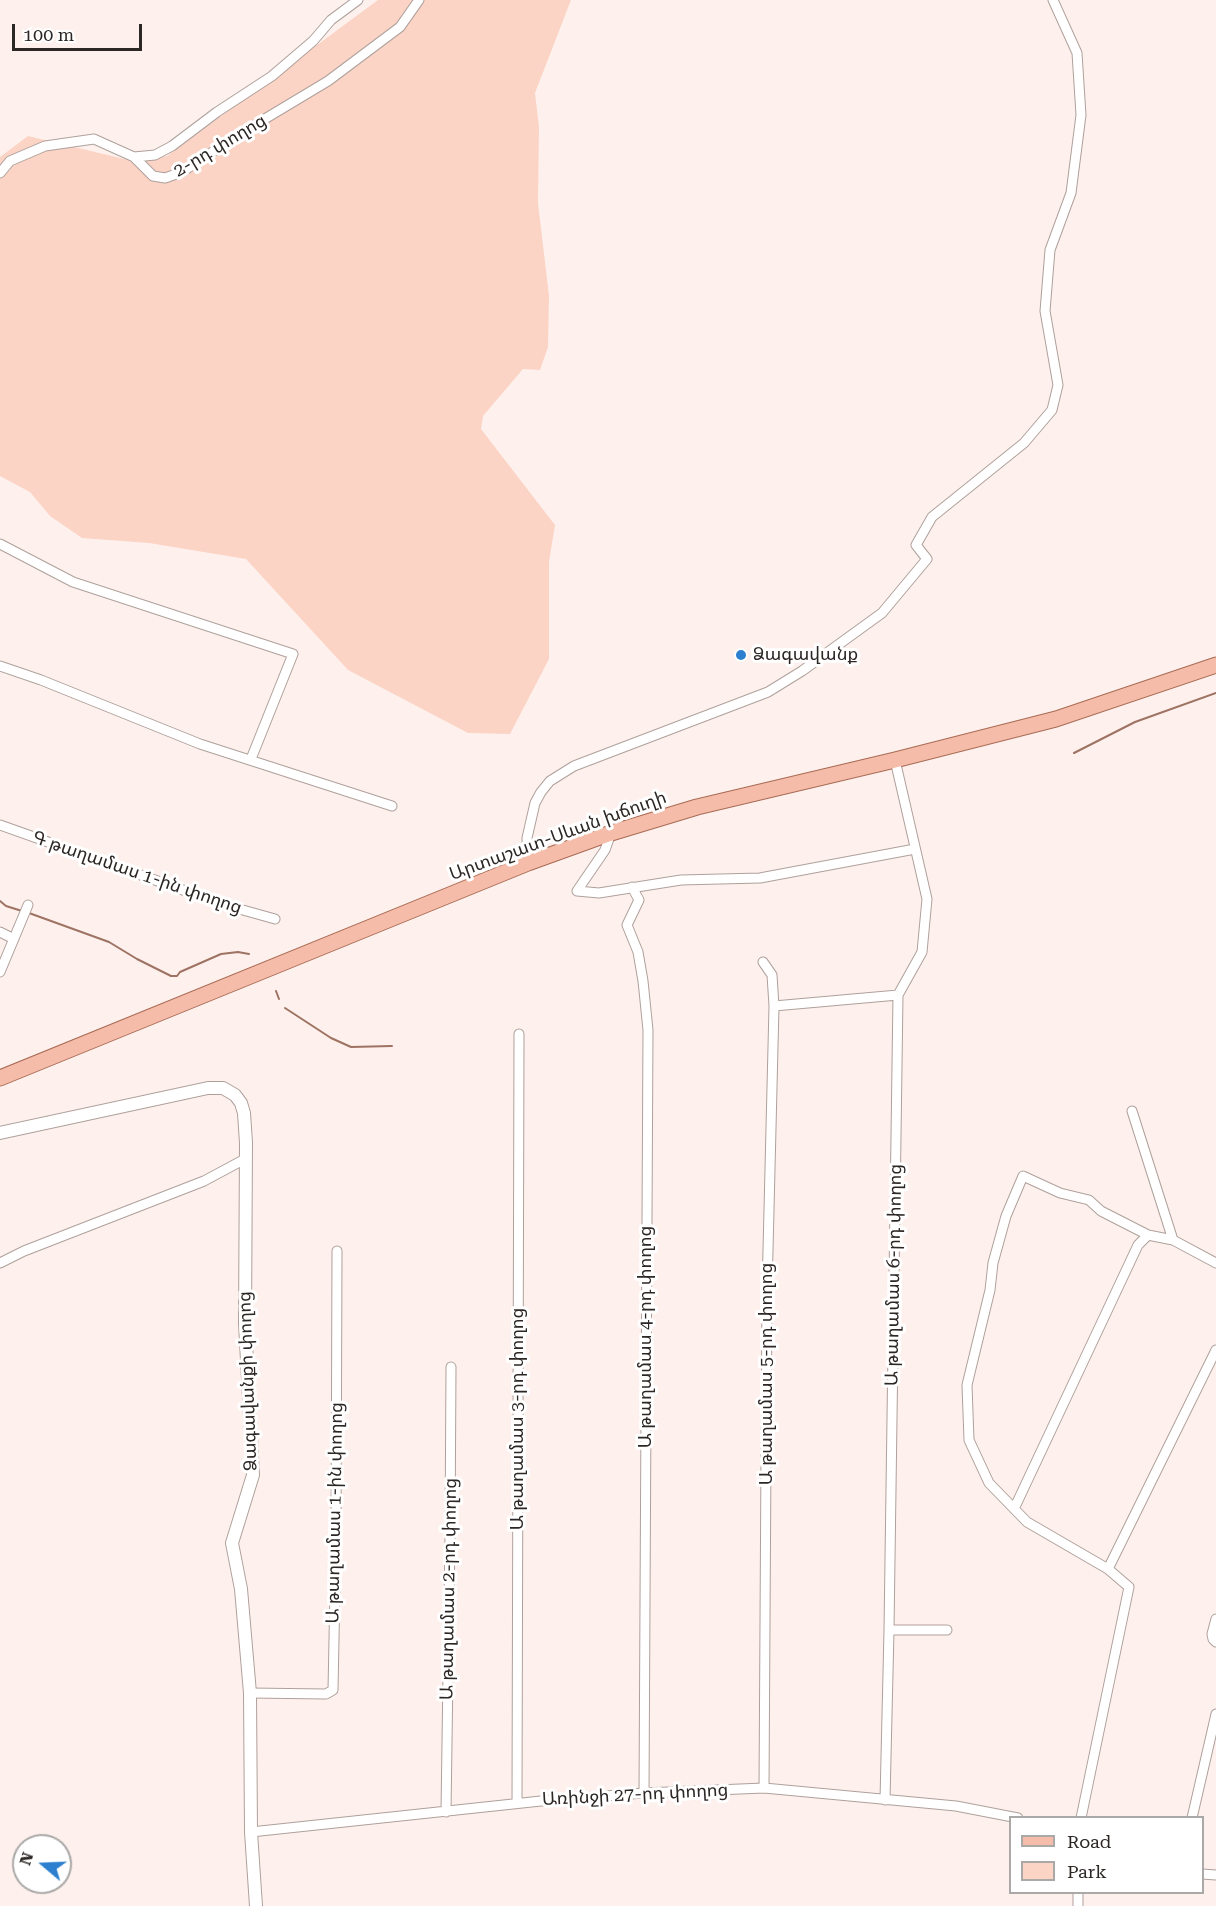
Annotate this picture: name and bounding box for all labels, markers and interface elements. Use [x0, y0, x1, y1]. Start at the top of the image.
scale bar [15, 12, 146, 50]
text: 100 m [23, 24, 74, 45]
street label: 2-րդ փողոց [170, 110, 270, 182]
place label: Ձագավանք [753, 644, 858, 666]
marker: Ձագավանք [734, 648, 748, 662]
street label: Արտաշատ-Սևան խճուղի [447, 787, 669, 885]
street label: Գ թաղամաս 1-ին փողոց [29, 827, 245, 919]
street label: Ա թաղամաս 6-րդ փողոց [881, 1164, 907, 1386]
street label: Ա թաղամաս 4-րդ փողոց [635, 1226, 657, 1448]
street label: Ա թաղամաս 5-րդ փողոց [756, 1263, 778, 1485]
street label: Ձագավանքի փողոց [234, 1291, 262, 1471]
street label: Ա թաղամաս 3-րդ փողոց [507, 1308, 529, 1530]
street label: Ա թաղամաս 1-ին փողոց [322, 1402, 348, 1624]
street label: Ա թաղամաս 2-րդ փողոց [436, 1478, 462, 1700]
street label: Առինջի 27-րդ փողոց [541, 1779, 729, 1811]
legend [1009, 1816, 1204, 1894]
text: Road [1067, 1831, 1111, 1852]
north arrow [12, 1834, 72, 1894]
text: N [15, 1850, 37, 1868]
text: Park [1067, 1861, 1107, 1882]

